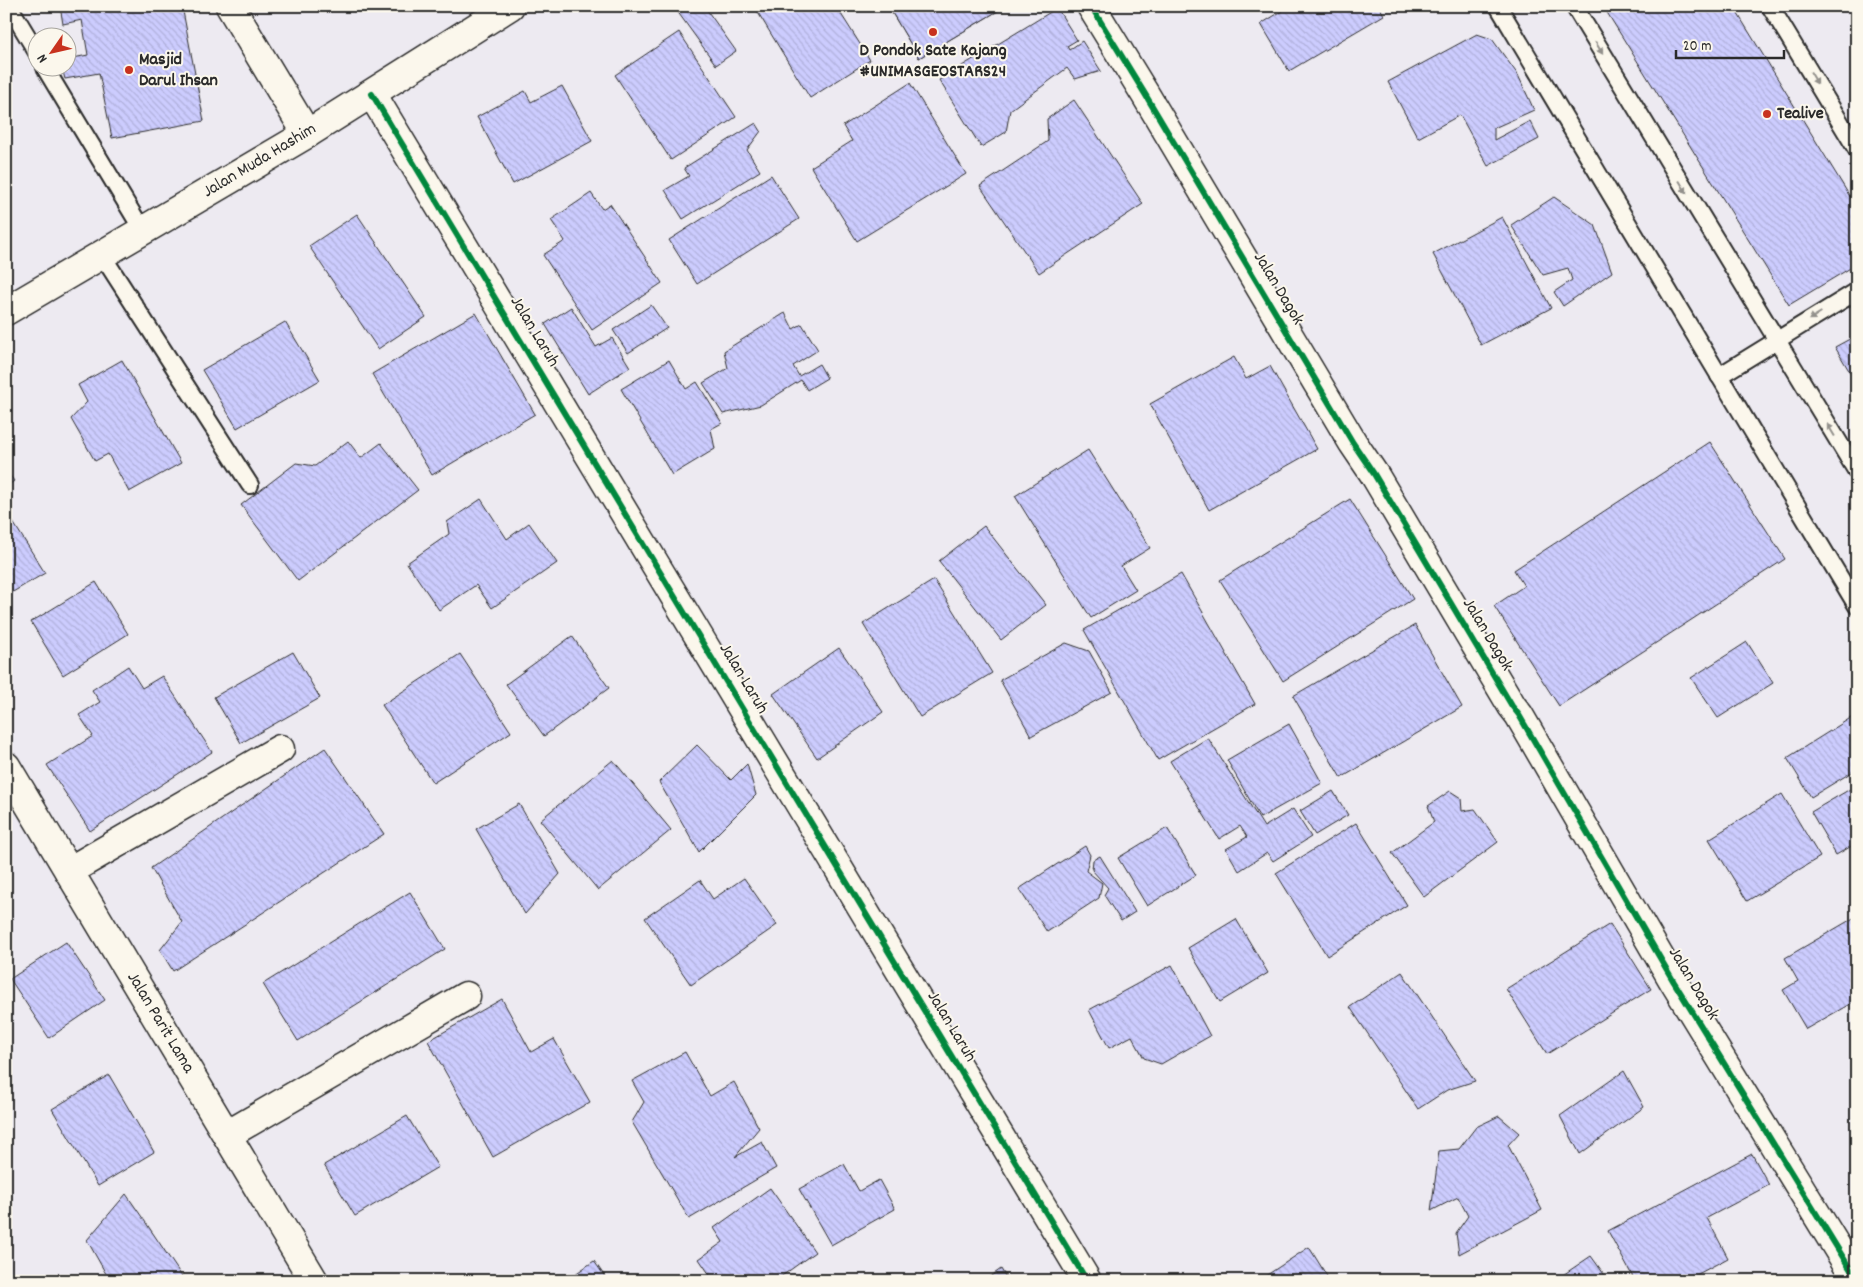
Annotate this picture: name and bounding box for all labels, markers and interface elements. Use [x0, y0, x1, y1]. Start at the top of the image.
marker: D Pondok Sate Kajang #UNIMASGEOSTARS24 [927, 26, 939, 38]
north arrow [28, 28, 78, 78]
scale bar [1676, 28, 1783, 60]
text: 20 m [1683, 36, 1711, 58]
place label: D Pondok Sate Kajang #UNIMASGEOSTARS24 [859, 39, 1007, 85]
one-way arrow [1595, 41, 1604, 54]
place label: Masjid Darul Ihsan [139, 48, 218, 94]
text: N [33, 50, 53, 67]
marker: Masjid Darul Ihsan [123, 64, 135, 76]
one-way arrow [1809, 72, 1818, 85]
place label: Tealive [1777, 102, 1824, 127]
marker: Tealive [1761, 108, 1773, 120]
street label: Jalan Muda Hashim [198, 117, 322, 205]
one-way arrow [1679, 180, 1688, 193]
street label: Jalan Dagok [1246, 248, 1310, 330]
street label: Jalan Laruh [503, 292, 565, 372]
one-way arrow [1809, 311, 1822, 321]
one-way arrow [1827, 424, 1836, 437]
street label: Jalan Dagok [1455, 594, 1519, 676]
street label: Jalan Laruh [712, 639, 774, 719]
street label: Jalan Dagok [1661, 943, 1725, 1025]
street label: Jalan Parit Lama [120, 968, 200, 1079]
street label: Jalan Laruh [920, 987, 982, 1067]

